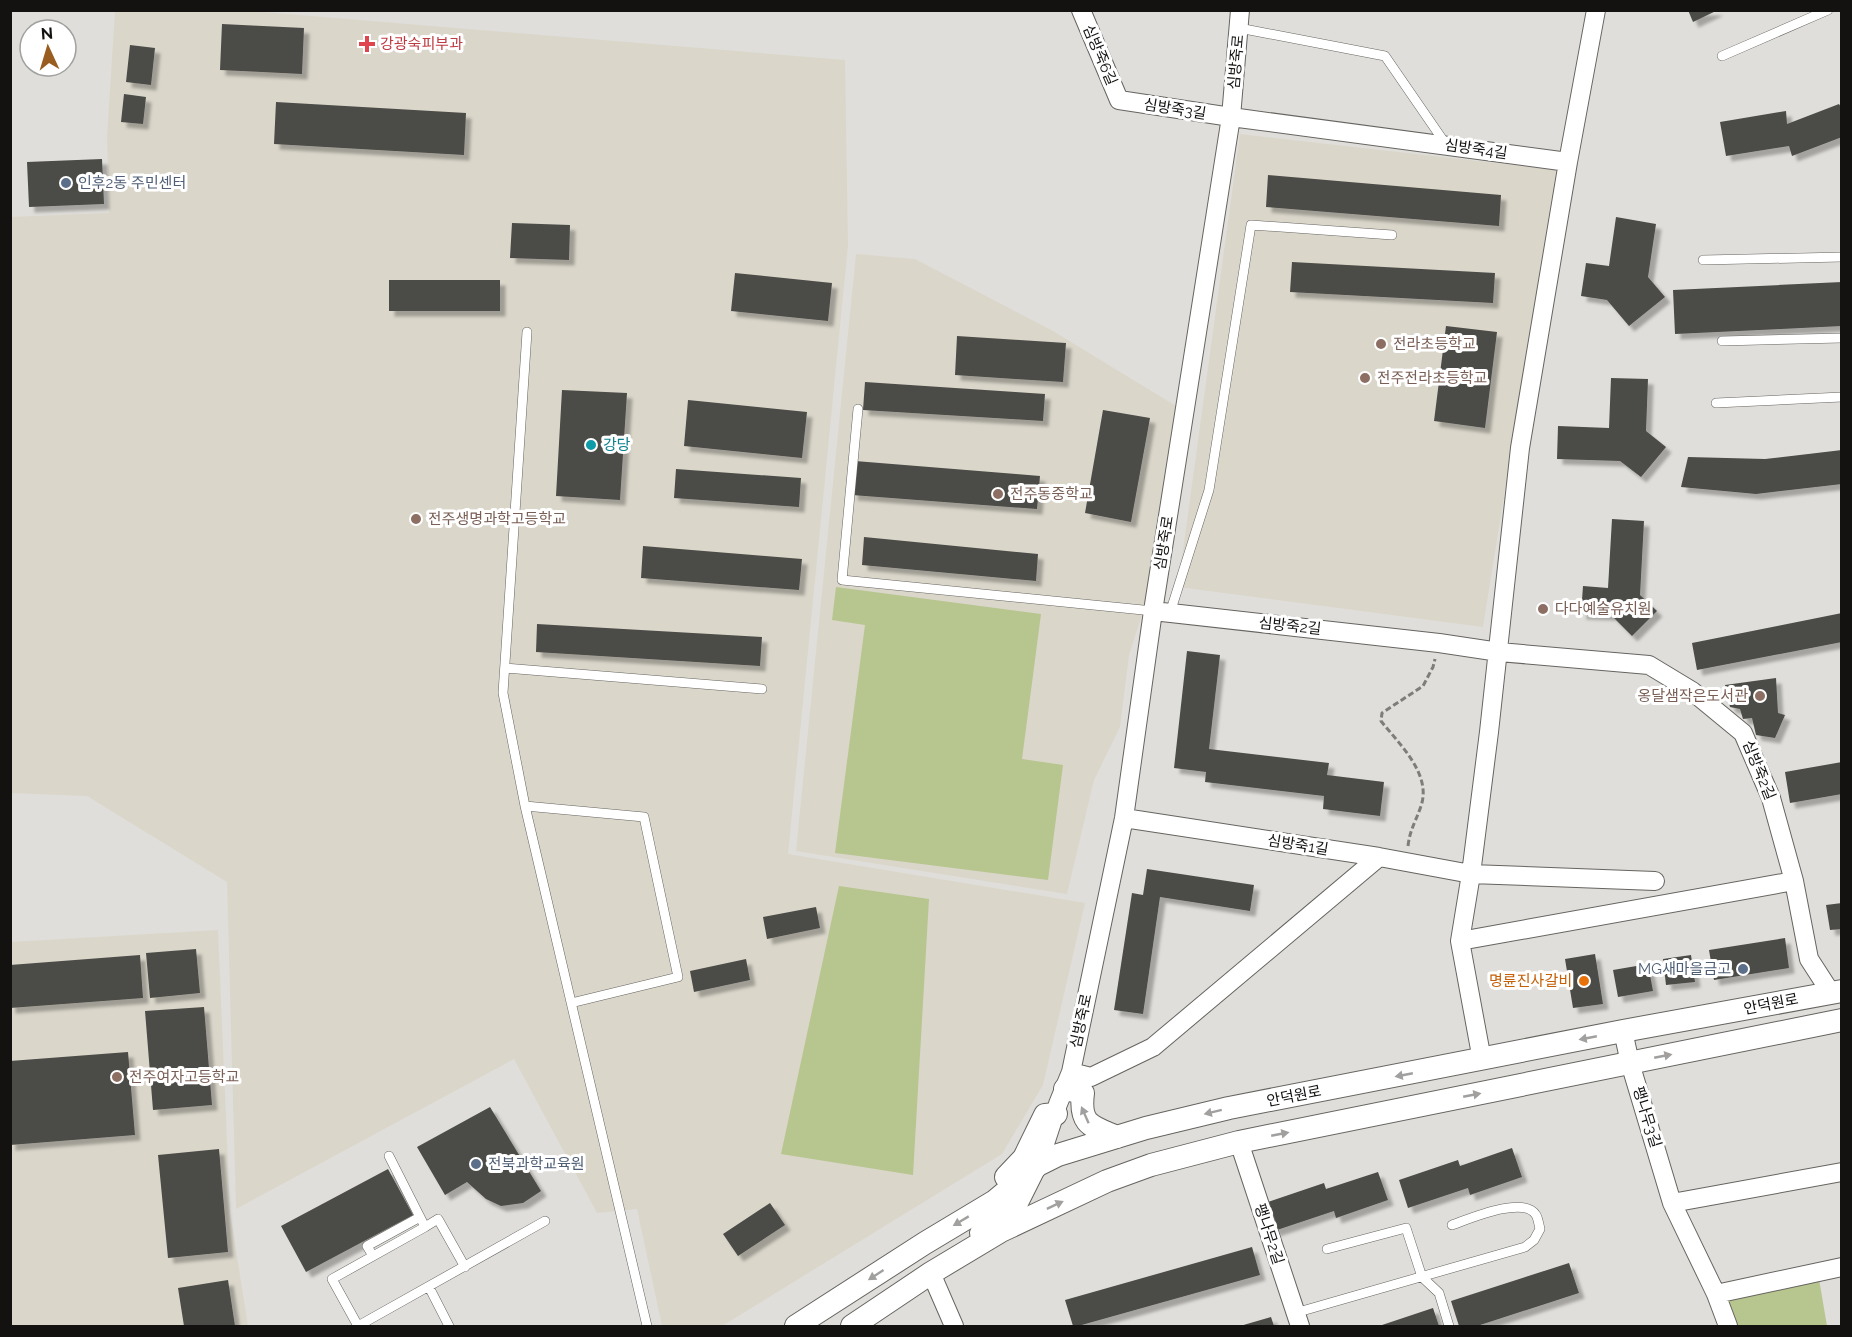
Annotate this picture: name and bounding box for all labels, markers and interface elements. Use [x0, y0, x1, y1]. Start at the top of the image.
north arrow [18, 18, 78, 78]
street label: 심방죽6길 [1079, 22, 1121, 88]
text: N [40, 24, 54, 43]
street label: 심방죽로 [1225, 34, 1247, 90]
marker: 강광숙피부과 [358, 35, 376, 53]
place label: 강광숙피부과 [380, 35, 463, 53]
street label: 심방죽3길 [1142, 95, 1208, 123]
street label: 심방죽4길 [1443, 136, 1509, 162]
place label: 인후2동 주민센터 [78, 174, 186, 192]
marker: 인후2동 주민센터 [59, 176, 73, 190]
place label: 전라초등학교 [1393, 335, 1476, 353]
marker: 전라초등학교 [1374, 337, 1388, 351]
place label: 전주전라초등학교 [1377, 369, 1487, 387]
marker: 전주전라초등학교 [1358, 371, 1372, 385]
place label: 강당 [603, 436, 631, 454]
marker: 강당 [584, 438, 598, 452]
place label: 전주동중학교 [1010, 485, 1093, 503]
marker: 전주동중학교 [991, 487, 1005, 501]
place label: 전주생명과학고등학교 [428, 510, 566, 528]
marker: 전주생명과학고등학교 [409, 512, 423, 526]
street label: 심방죽로 [1151, 514, 1177, 572]
place label: 다다예술유치원 [1555, 600, 1652, 618]
marker: 다다예술유치원 [1536, 602, 1550, 616]
street label: 심방죽2길 [1258, 614, 1322, 638]
place label: 옹달샘작은도서관 [1638, 687, 1748, 705]
marker: 옹달샘작은도서관 [1753, 689, 1767, 703]
street label: 심방죽2길 [1739, 737, 1779, 803]
street label: 심방죽1길 [1266, 831, 1330, 859]
place label: MG새마을금고 [1638, 960, 1731, 978]
marker: MG새마을금고 [1736, 962, 1750, 976]
place label: 명륜진사갈비 [1489, 972, 1572, 990]
marker: 명륜진사갈비 [1577, 974, 1591, 988]
street label: 안덕원로 [1742, 990, 1800, 1018]
street label: 심방죽로 [1066, 992, 1096, 1050]
one-way arrow [1578, 1034, 1597, 1043]
one-way arrow [1653, 1051, 1672, 1060]
place label: 전주여자고등학교 [129, 1068, 239, 1086]
marker: 전주여자고등학교 [110, 1070, 124, 1084]
one-way arrow [1395, 1071, 1414, 1080]
street label: 안덕원로 [1265, 1082, 1323, 1110]
street label: 팽나무3길 [1629, 1084, 1665, 1150]
one-way arrow [1462, 1090, 1481, 1099]
one-way arrow [1081, 1106, 1091, 1124]
one-way arrow [1204, 1108, 1222, 1118]
one-way arrow [1271, 1129, 1290, 1138]
place label: 전북과학교육원 [488, 1155, 585, 1173]
marker: 전북과학교육원 [469, 1157, 483, 1171]
one-way arrow [1047, 1201, 1064, 1210]
street label: 팽나무2길 [1251, 1201, 1287, 1267]
one-way arrow [953, 1216, 969, 1227]
one-way arrow [868, 1269, 884, 1281]

